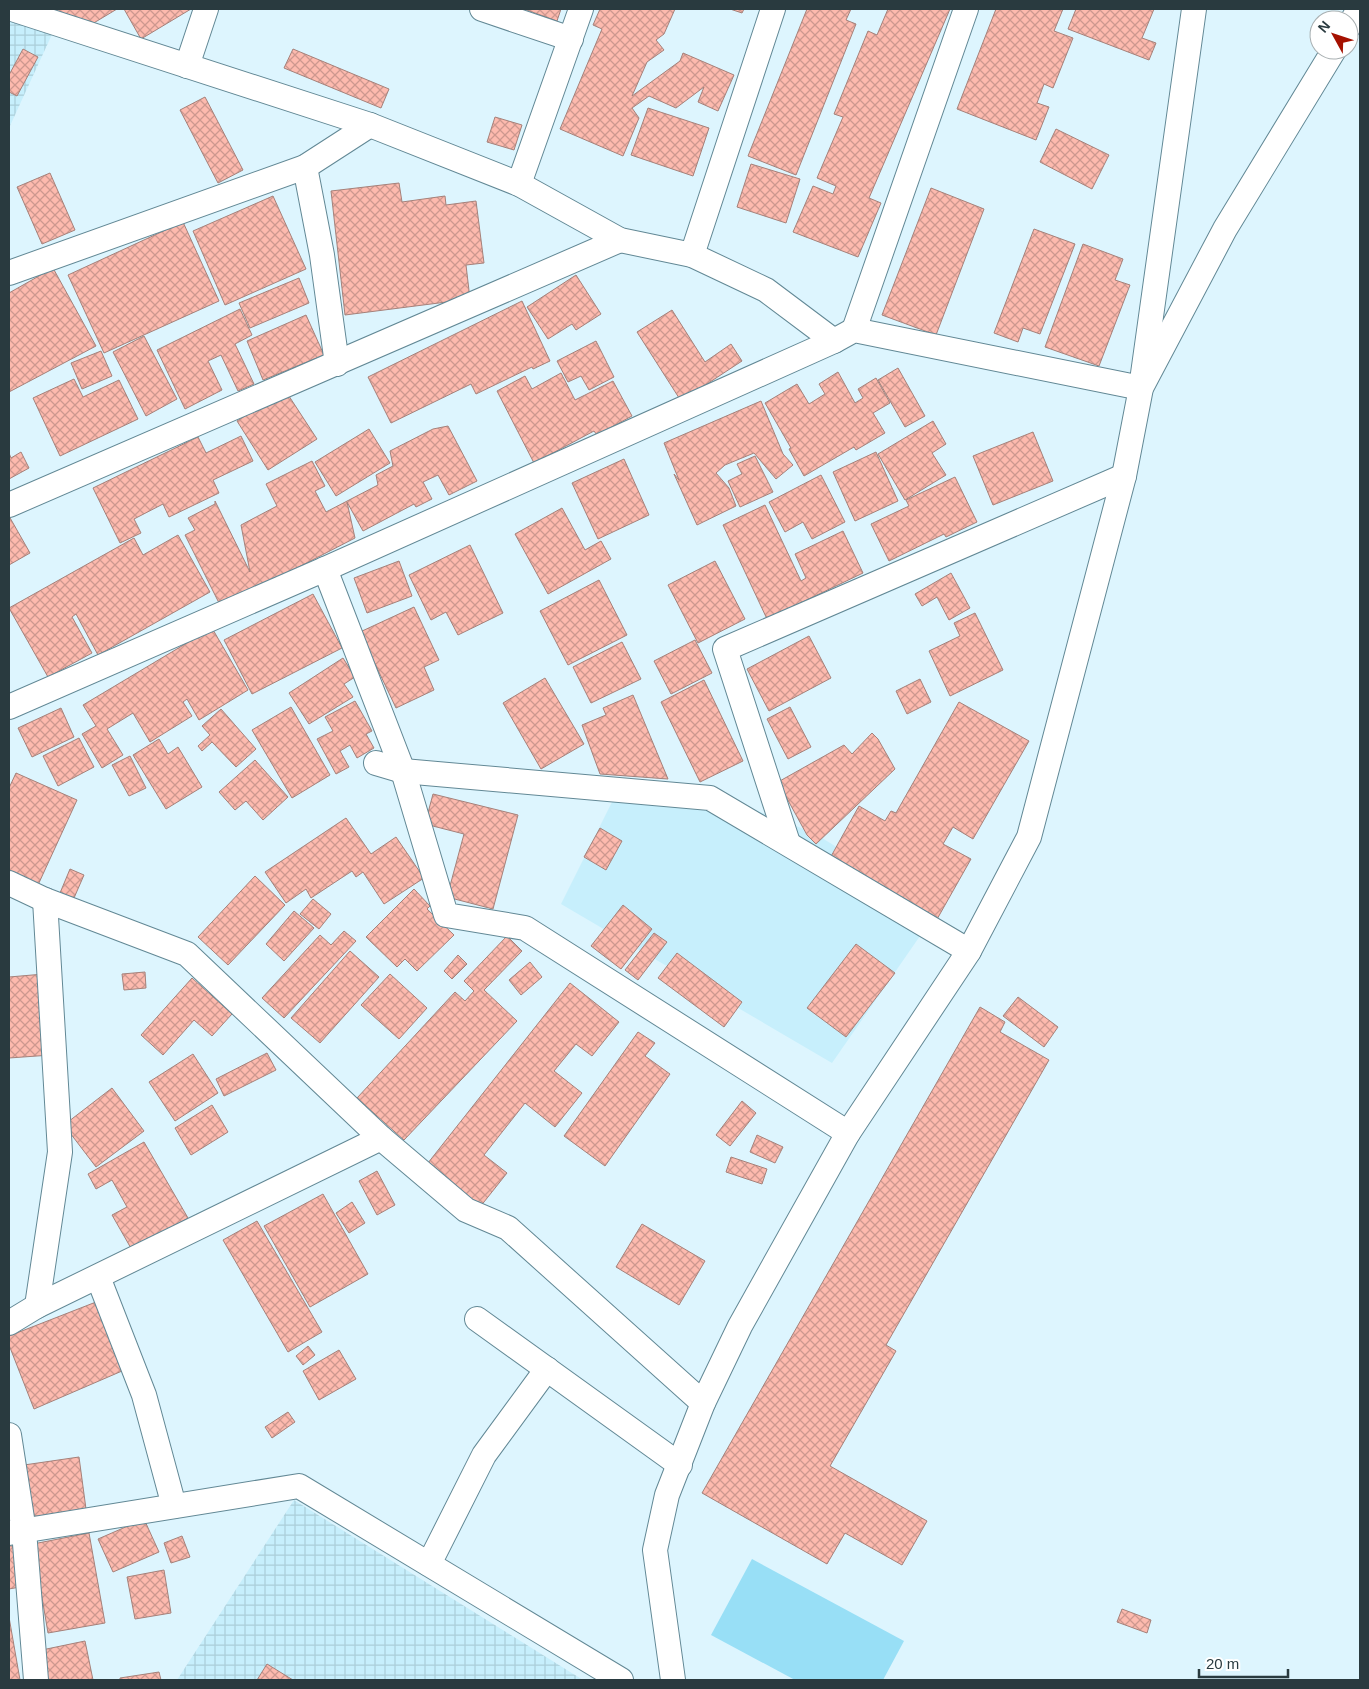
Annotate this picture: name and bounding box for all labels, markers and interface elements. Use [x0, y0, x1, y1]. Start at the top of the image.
north arrow [1309, 10, 1359, 60]
text: N [1315, 18, 1333, 36]
scale bar [1199, 1646, 1288, 1678]
text: 20 m [1206, 1655, 1239, 1672]

